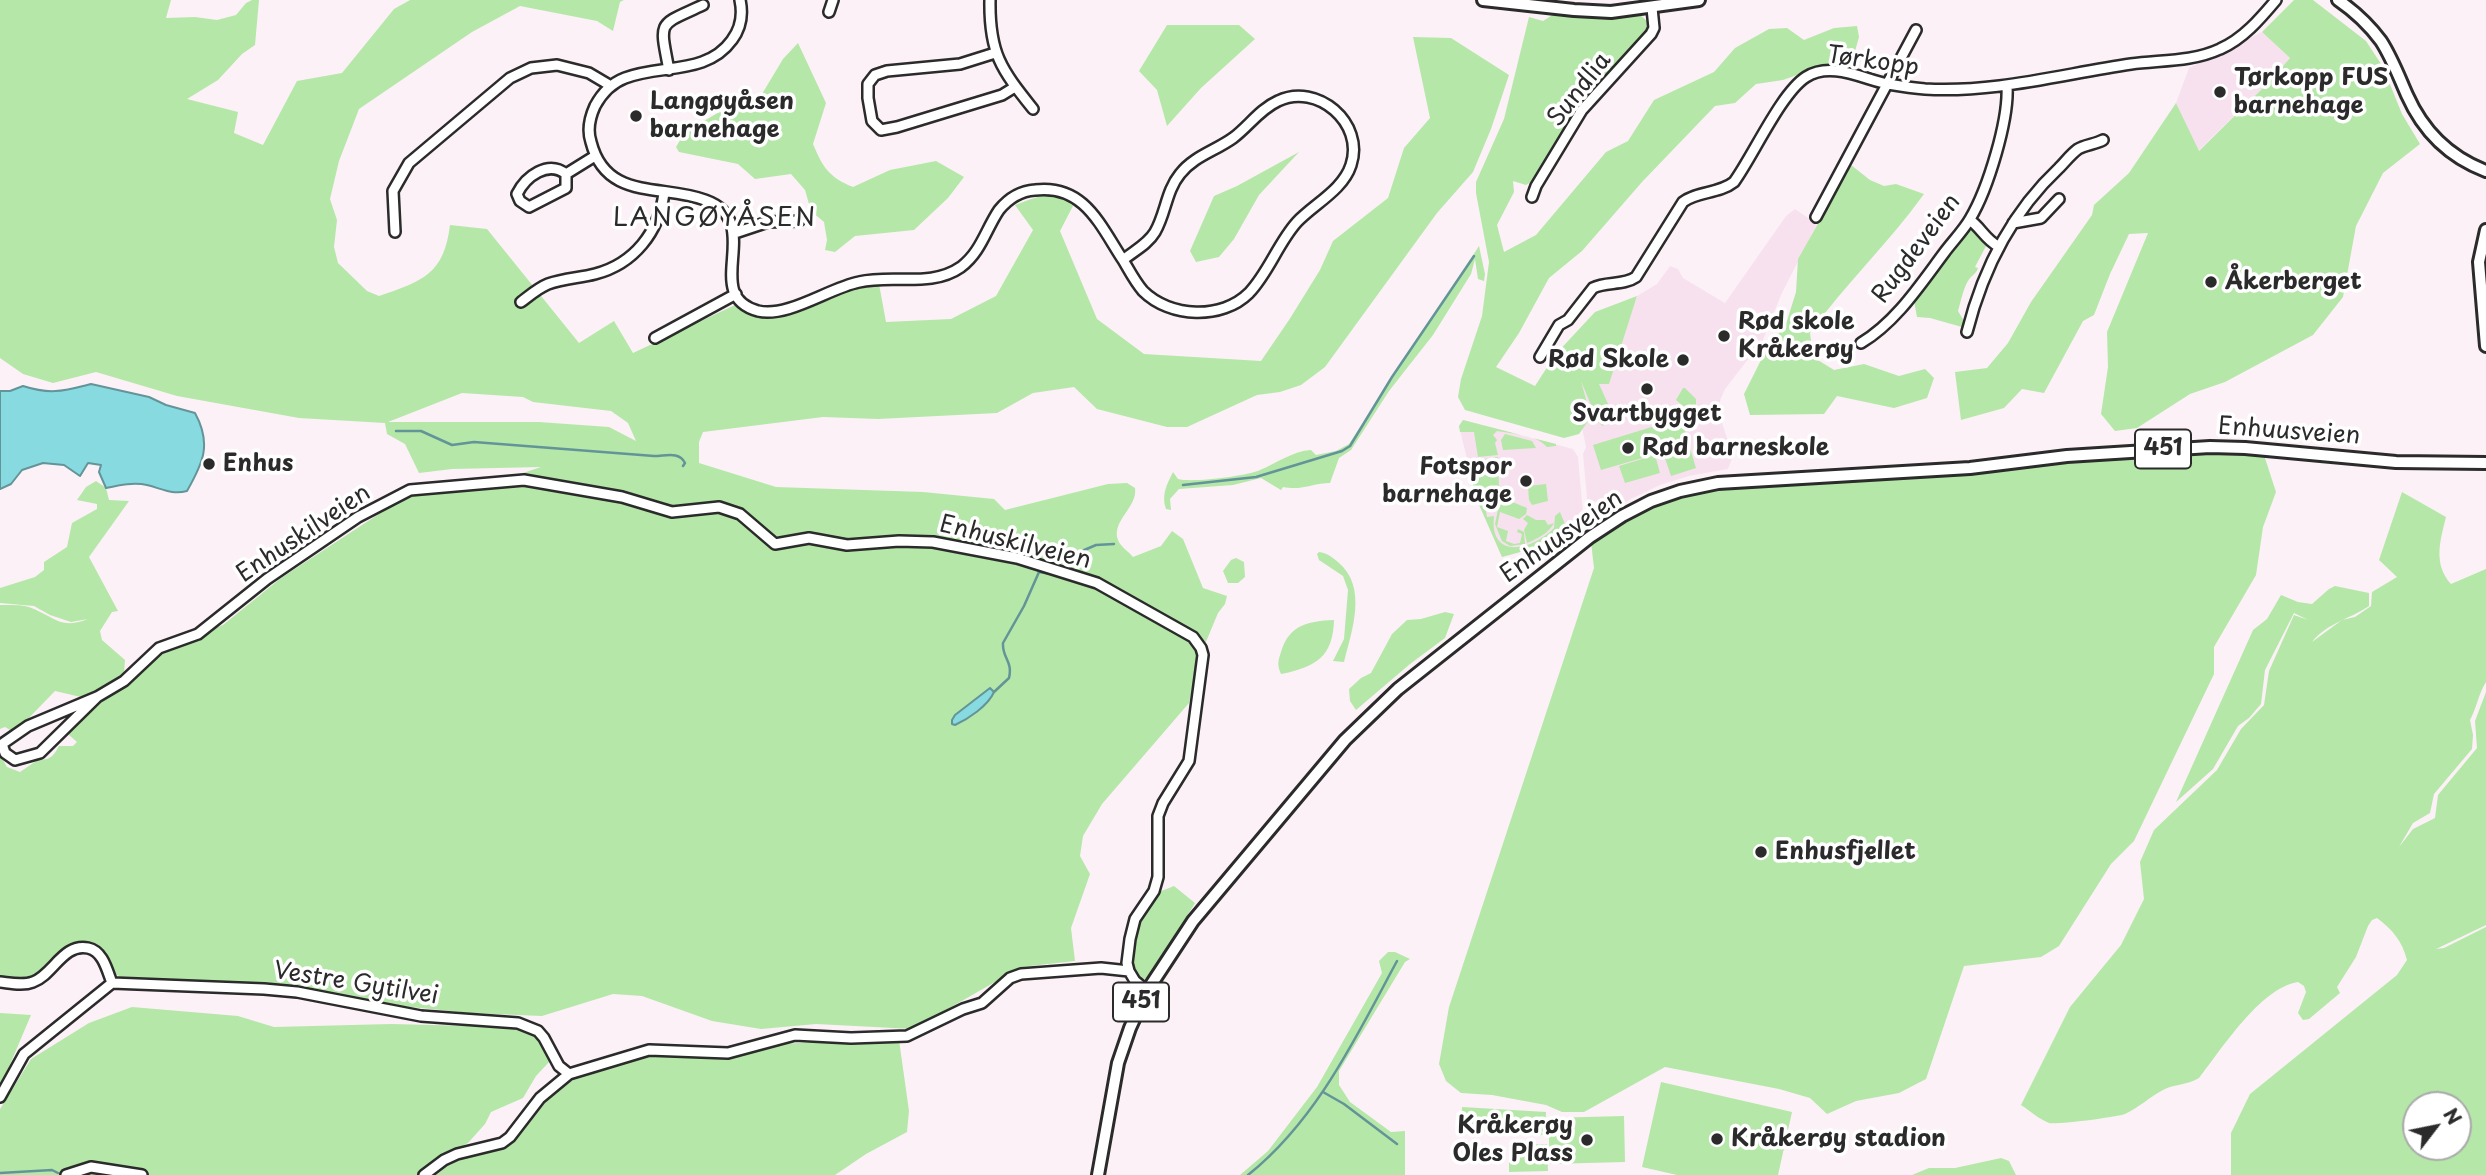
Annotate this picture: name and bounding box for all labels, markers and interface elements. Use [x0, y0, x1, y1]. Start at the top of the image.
street label: Tørkopp [1825, 41, 1921, 83]
street label: Sundlia [1542, 47, 1618, 133]
place label: Tørkopp FUS barnehage [2234, 64, 2388, 120]
marker: Tørkopp FUS barnehage [2212, 84, 2228, 100]
place label: Langøyåsen barnehage [650, 88, 794, 144]
marker: Langøyåsen barnehage [628, 108, 644, 124]
street label: Rugdeveien [1867, 189, 1967, 309]
district label: LANGØYÅSEN [616, 203, 814, 235]
place label: Åkerberget [2225, 268, 2362, 296]
marker: Åkerberget [2203, 274, 2219, 290]
place label: Rød skole Kråkerøy [1738, 308, 1855, 364]
marker: Rød skole Kråkerøy [1716, 328, 1732, 344]
place label: Rød Skole [1548, 346, 1669, 374]
marker: Rød Skole [1675, 352, 1691, 368]
marker: Svartbygget [1639, 381, 1655, 397]
place label: Svartbygget [1572, 400, 1722, 428]
street label: Enhuusveien [2217, 413, 2361, 451]
road number: 451 [2135, 430, 2191, 468]
place label: Rød barneskole [1642, 434, 1829, 462]
marker: Rød barneskole [1620, 440, 1636, 456]
place label: Enhus [223, 450, 293, 478]
place label: Fotspor barnehage [1382, 453, 1512, 509]
marker: Enhus [201, 456, 217, 472]
marker: Fotspor barnehage [1518, 473, 1534, 489]
street label: Enhuskilveien [232, 479, 376, 589]
street label: Enhuusveien [1495, 484, 1629, 590]
street label: Enhuskilveien [936, 510, 1094, 576]
place label: Enhusfjellet [1775, 838, 1916, 866]
marker: Enhusfjellet [1753, 844, 1769, 860]
street label: Vestre Gytilvei [272, 957, 440, 1011]
road number: 451 [1113, 982, 1169, 1021]
north arrow [2402, 1091, 2472, 1161]
text: N [2437, 1102, 2469, 1130]
place label: Kråkerøy Oles Plass [1452, 1112, 1573, 1168]
place label: Kråkerøy stadion [1731, 1125, 1946, 1153]
marker: Kråkerøy stadion [1709, 1131, 1725, 1147]
marker: Kråkerøy Oles Plass [1579, 1132, 1595, 1148]

